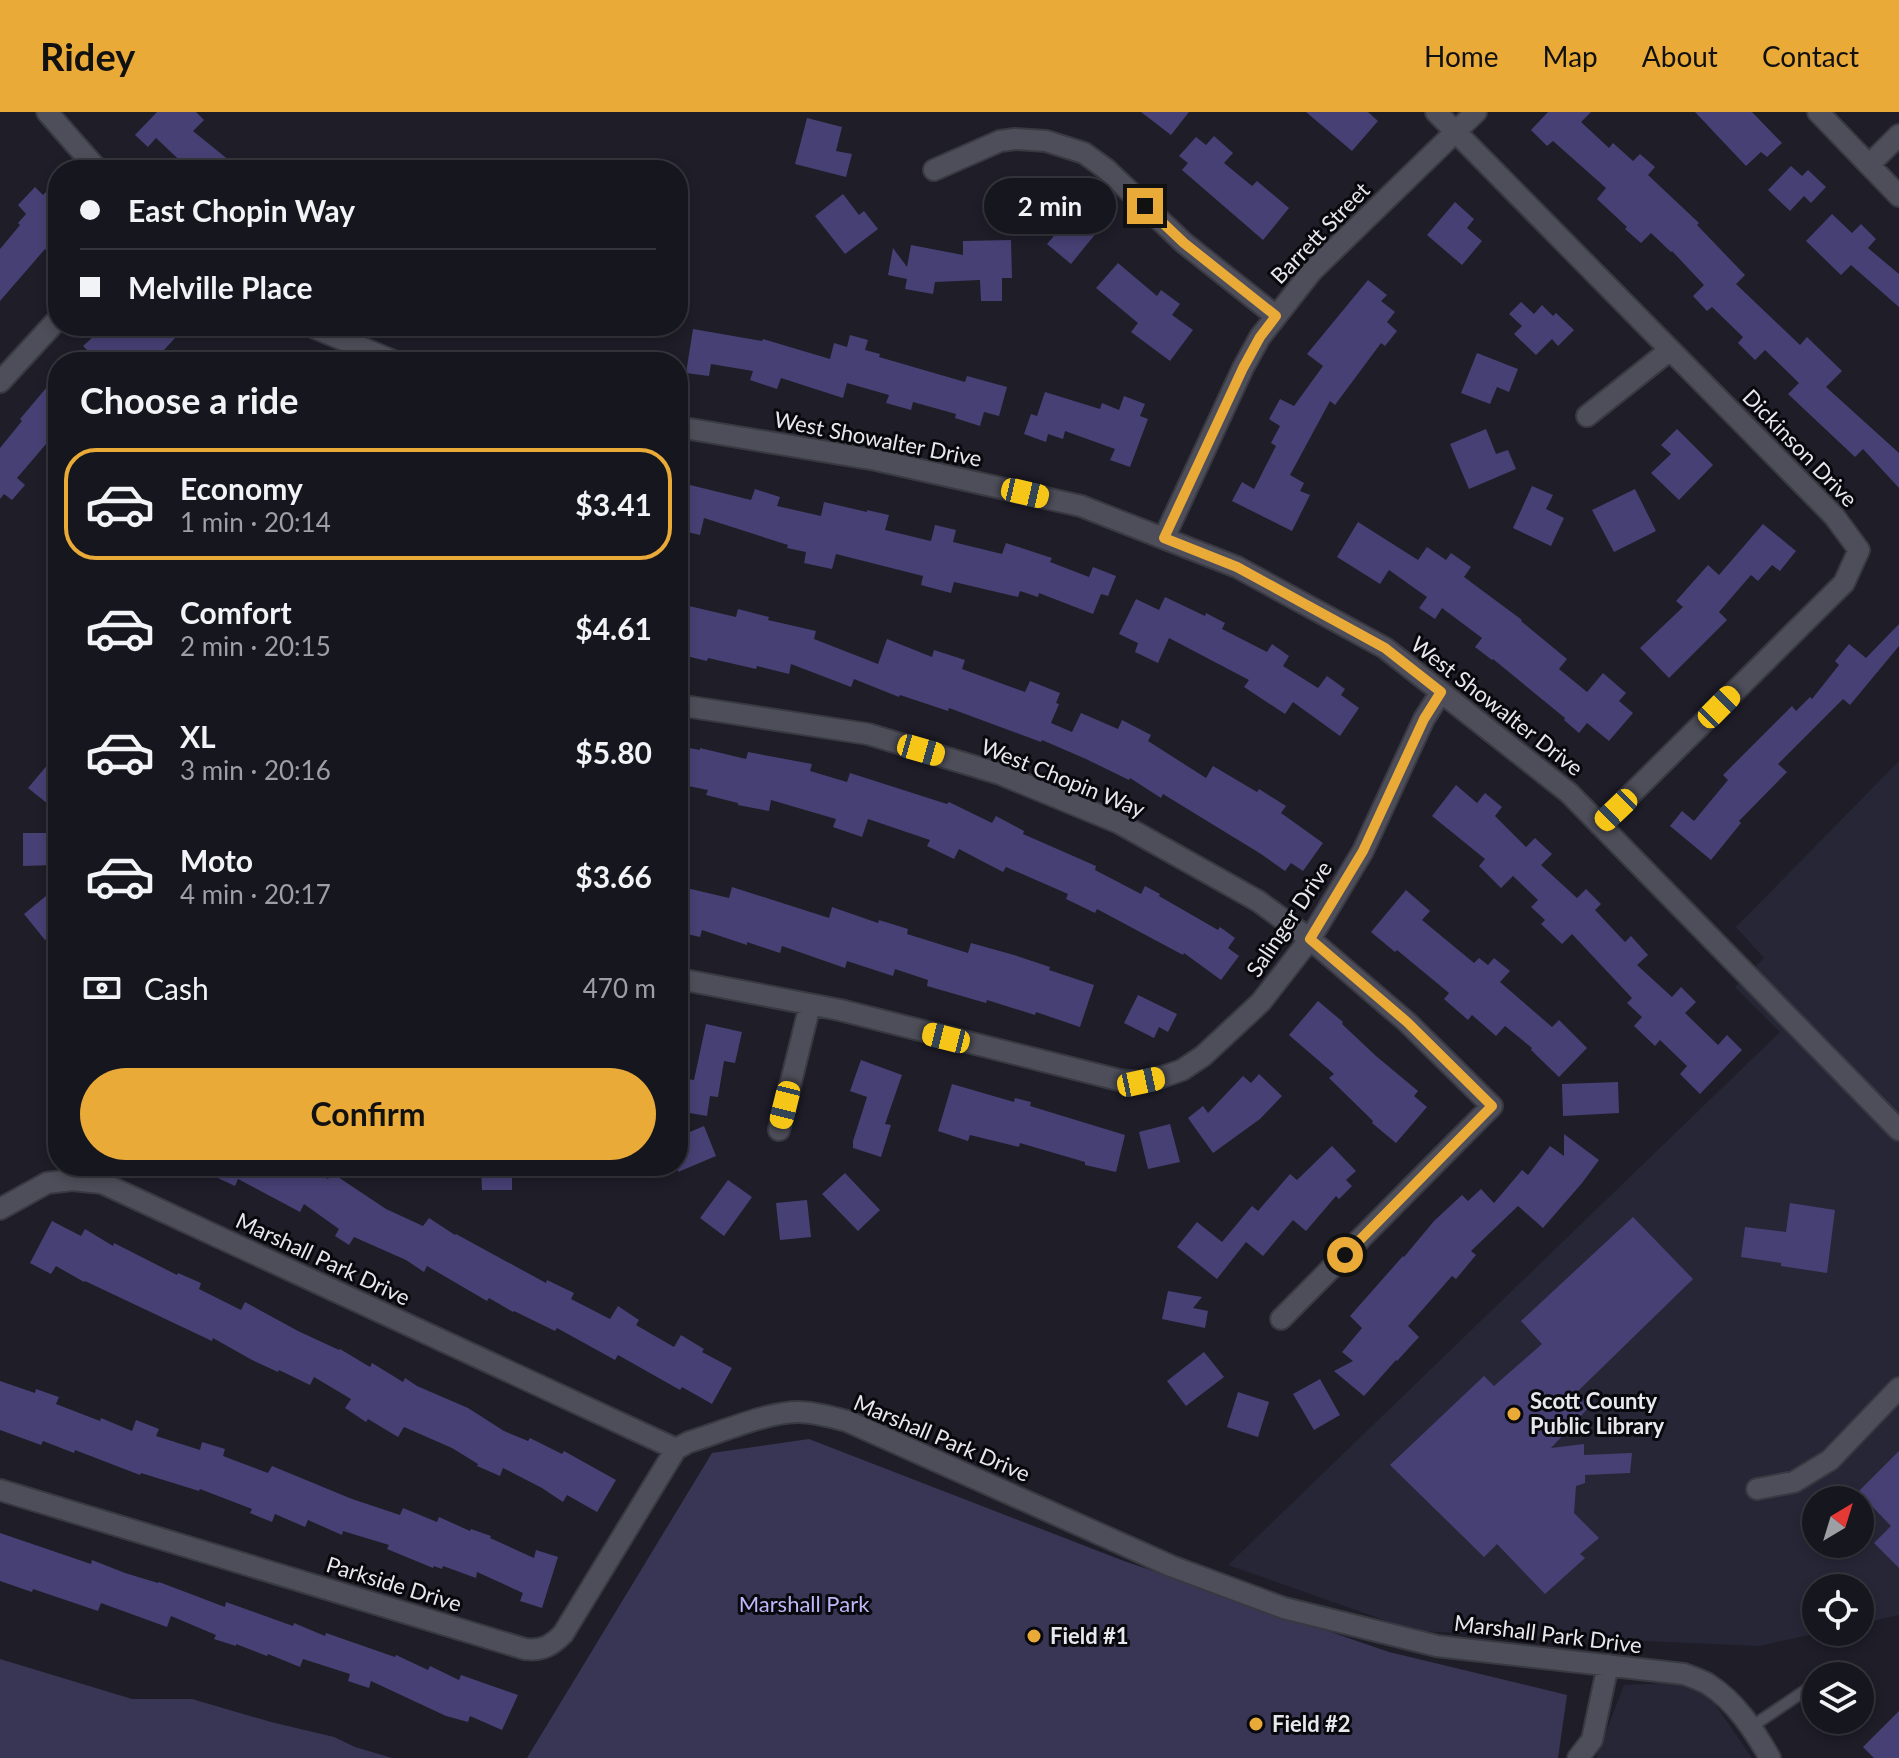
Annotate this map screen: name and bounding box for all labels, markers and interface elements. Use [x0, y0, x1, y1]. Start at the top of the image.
text: Ridey [40, 33, 135, 79]
text: Home [1424, 39, 1499, 73]
text: Map [1543, 39, 1598, 73]
text: About [1642, 39, 1718, 73]
text: Contact [1762, 39, 1859, 73]
street label: Barrett Street [1265, 176, 1375, 289]
callout: 2 min [985, 178, 1117, 234]
route end [1127, 188, 1163, 224]
text: 2 min [1018, 190, 1082, 222]
text: East Chopin Way [128, 192, 355, 228]
text: Melville Place [128, 269, 312, 305]
text: Choose a ride [80, 378, 299, 422]
street label: Dickinson Drive [1737, 383, 1863, 512]
street label: West Showalter Drive [772, 405, 984, 472]
icon: car [84, 468, 156, 540]
text: Economy [180, 470, 303, 506]
car [999, 476, 1051, 510]
text: $3.41 [575, 486, 652, 522]
text: 1 min · 20:14 [180, 506, 331, 538]
icon: car [84, 592, 156, 664]
text: Comfort [180, 594, 292, 630]
text: $4.61 [575, 610, 652, 646]
text: 2 min · 20:15 [180, 630, 331, 662]
street label: West Showalter Drive [1406, 630, 1589, 781]
car [1694, 682, 1744, 732]
icon: car [84, 716, 156, 788]
text: XL [180, 718, 216, 754]
car [895, 732, 947, 768]
street label: West Chopin Way [977, 732, 1150, 823]
text: $5.80 [575, 734, 652, 770]
text: 3 min · 20:16 [180, 754, 331, 786]
car [1590, 785, 1642, 835]
icon: car [84, 840, 156, 912]
text: Moto [180, 842, 253, 878]
street label: Salinger Drive [1240, 856, 1337, 982]
text: $3.66 [575, 858, 652, 894]
text: 4 min · 20:17 [180, 878, 331, 910]
icon: cash [80, 966, 124, 1010]
text: Cash [144, 970, 209, 1006]
text: 470 m [583, 972, 656, 1004]
car [920, 1021, 972, 1055]
car [1115, 1065, 1167, 1099]
button: Confirm [80, 1068, 656, 1160]
car [768, 1079, 802, 1131]
street label: Marshall Park Drive [232, 1206, 414, 1311]
route start [1327, 1237, 1363, 1273]
place label: Scott County Public Library [1530, 1387, 1664, 1439]
street label: Marshall Park Drive [850, 1388, 1034, 1487]
marker: Scott County Public Library [1505, 1405, 1523, 1423]
north arrow [1802, 1486, 1874, 1558]
map controls [1802, 1486, 1874, 1734]
street label: Parkside Drive [323, 1550, 465, 1617]
button: locate [1802, 1574, 1874, 1646]
park label: Marshall Park [739, 1590, 870, 1617]
street label: Marshall Park Drive [1453, 1609, 1643, 1658]
place label: Field #1 [1050, 1622, 1129, 1649]
marker: Field #1 [1025, 1627, 1043, 1645]
button: layers [1802, 1662, 1874, 1734]
place label: Field #2 [1272, 1710, 1351, 1737]
marker: Field #2 [1247, 1715, 1265, 1733]

